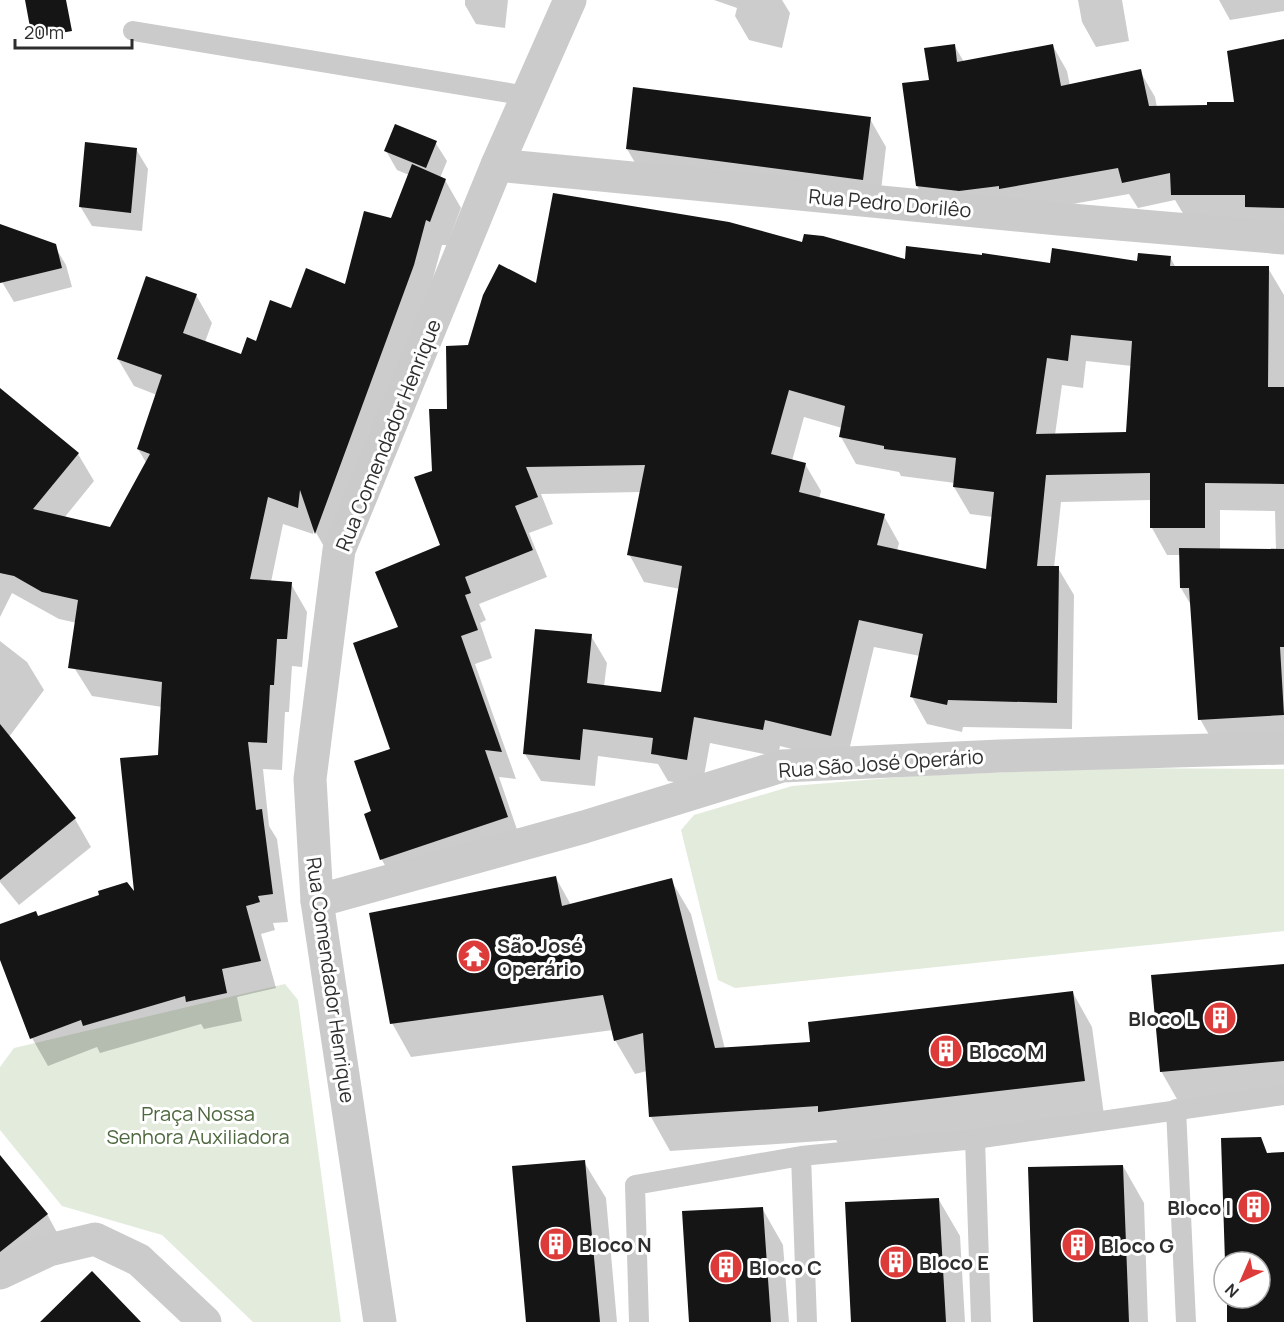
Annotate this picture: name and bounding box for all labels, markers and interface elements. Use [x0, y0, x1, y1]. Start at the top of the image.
scale bar [15, 12, 132, 50]
text: 20 m [24, 20, 64, 44]
street label: Rua Pedro Dorilêo [807, 182, 973, 224]
street label: Rua Comendador Henrique [329, 315, 447, 555]
street label: Rua São José Operário [777, 742, 985, 784]
street label: Rua Comendador Henrique [300, 855, 362, 1105]
place label: São José Operário [497, 932, 583, 982]
temple icon: São José Operário [456, 938, 492, 974]
building icon: Bloco L [1202, 1000, 1238, 1036]
place label: Bloco L [1128, 1005, 1197, 1032]
building icon: Bloco M [928, 1033, 964, 1069]
place label: Bloco M [969, 1038, 1044, 1065]
park label: Praça Nossa Senhora Auxiliadora [106, 1100, 290, 1150]
building icon: Bloco I [1236, 1189, 1272, 1225]
place label: Bloco I [1167, 1194, 1231, 1221]
building icon: Bloco N [538, 1226, 574, 1262]
building icon: Bloco G [1060, 1227, 1096, 1263]
place label: Bloco N [579, 1231, 652, 1258]
place label: Bloco G [1101, 1232, 1174, 1259]
building icon: Bloco E [878, 1244, 914, 1280]
building icon: Bloco C [708, 1249, 744, 1285]
place label: Bloco E [919, 1249, 989, 1276]
north arrow [1212, 1250, 1272, 1310]
place label: Bloco C [749, 1254, 822, 1281]
text: N [1220, 1279, 1243, 1303]

